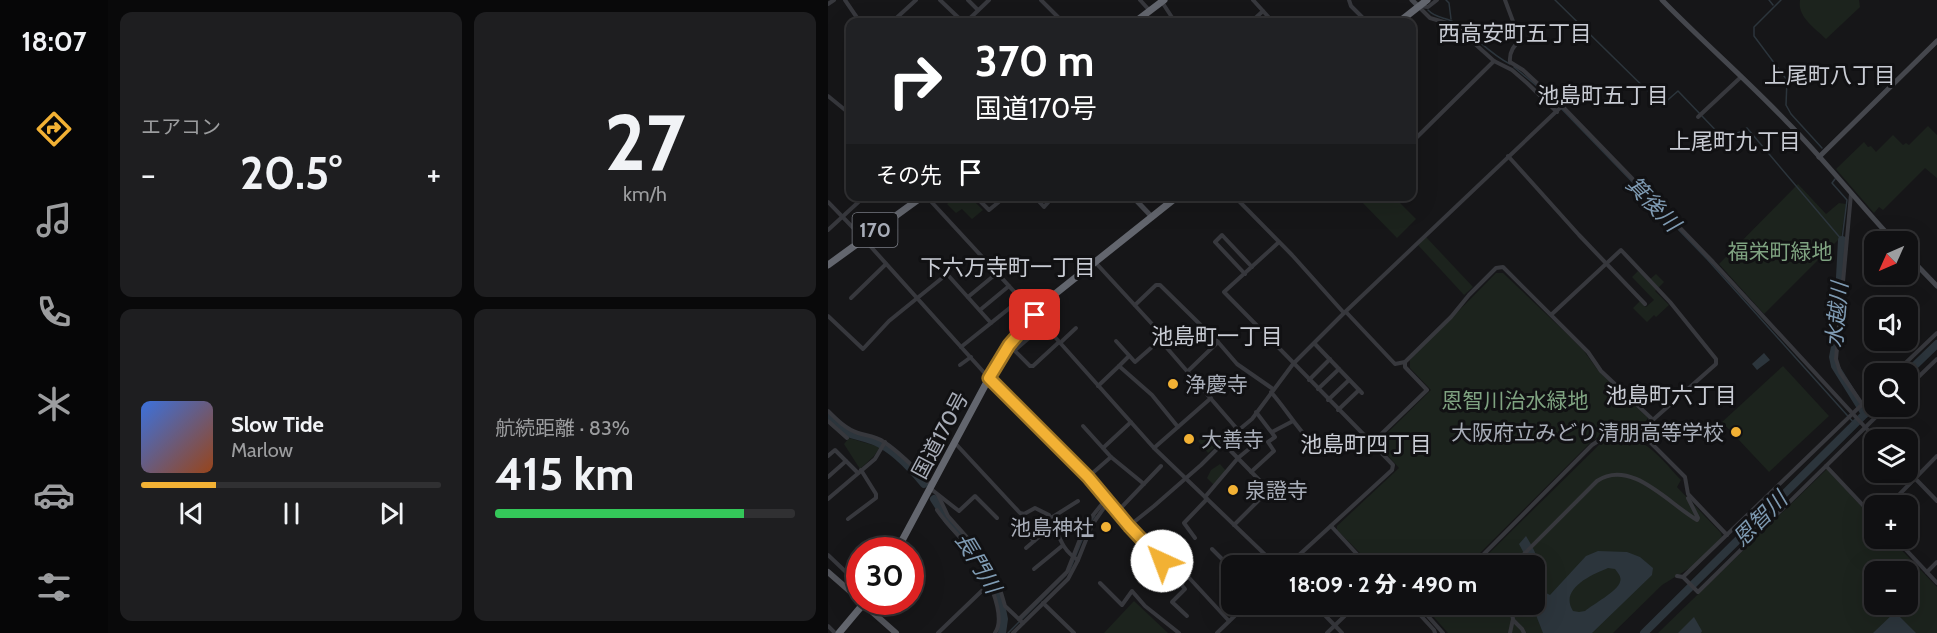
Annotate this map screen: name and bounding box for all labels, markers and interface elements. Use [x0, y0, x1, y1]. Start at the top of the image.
district label: 西高安町五丁目 [1438, 20, 1592, 47]
text: 18:07 [21, 25, 87, 58]
text: 370 m [975, 35, 1094, 87]
icon: right [876, 42, 954, 120]
district label: 上尾町八丁目 [1764, 62, 1896, 89]
district label: 池島町五丁目 [1537, 82, 1669, 109]
text: 国道170号 [975, 92, 1097, 125]
text: 27 [604, 95, 686, 190]
icon: directions [33, 108, 75, 150]
text: エアコン [141, 115, 221, 139]
district label: 上尾町九丁目 [1669, 128, 1801, 155]
text: 20.5° [240, 146, 342, 200]
text: − [141, 154, 156, 194]
text: + [426, 154, 441, 194]
icon: arrive [954, 156, 987, 189]
text: その先 [876, 162, 942, 189]
water label: 箕後川 [1620, 171, 1687, 239]
text: km/h [623, 182, 667, 206]
icon: music [33, 199, 75, 241]
road number: 170 [852, 213, 898, 247]
north arrow [1864, 231, 1918, 285]
map controls [1864, 231, 1918, 615]
park label: 福栄町緑地 [1728, 239, 1833, 264]
district label: 下六万寺町一丁目 [920, 254, 1096, 281]
water label: 水越川 [1821, 279, 1853, 349]
pin [1009, 289, 1060, 340]
icon: phone [33, 291, 75, 333]
button: sound [1864, 297, 1918, 351]
icon: arrive [1018, 298, 1051, 331]
district label: 池島町一丁目 [1151, 323, 1283, 350]
button: search [1864, 363, 1918, 417]
place label: 浄慶寺 [1185, 372, 1248, 397]
marker: 浄慶寺 [1166, 377, 1180, 391]
district label: 池島町六丁目 [1605, 382, 1737, 409]
icon: climate [33, 383, 75, 425]
street label: 国道170号 [907, 387, 973, 483]
park label: 恩智川治水緑地 [1442, 388, 1589, 413]
text: Slow Tide [231, 411, 324, 438]
text: 航続距離 · 83% [495, 416, 630, 440]
place label: 大阪府立みどり清朋高等学校 [1451, 420, 1724, 445]
marker: 大阪府立みどり清朋高等学校 [1729, 425, 1743, 439]
place label: 大善寺 [1201, 427, 1264, 452]
button: layers [1864, 429, 1918, 483]
district label: 池島町四丁目 [1300, 431, 1432, 458]
marker: 大善寺 [1182, 432, 1196, 446]
text: Marlow [231, 438, 293, 462]
text: 415 km [495, 447, 634, 501]
icon: car [33, 474, 75, 516]
place label: 泉證寺 [1245, 478, 1308, 503]
marker: 泉證寺 [1226, 483, 1240, 497]
water label: 恩智川 [1727, 485, 1794, 552]
button: + [1864, 495, 1918, 549]
icon: previous [175, 497, 208, 530]
icon: pause [275, 497, 308, 530]
icon: next [375, 497, 408, 530]
place label: 池島神社 [1010, 515, 1094, 540]
marker: 池島神社 [1099, 520, 1113, 534]
water label: 長門川 [949, 528, 1008, 600]
position arrow [1130, 529, 1194, 593]
speed limit sign: 30 [846, 537, 924, 615]
button: − [1864, 561, 1918, 615]
icon: filters [33, 566, 75, 608]
text: 18:09 · 2 分 · 490 m [1289, 571, 1477, 598]

